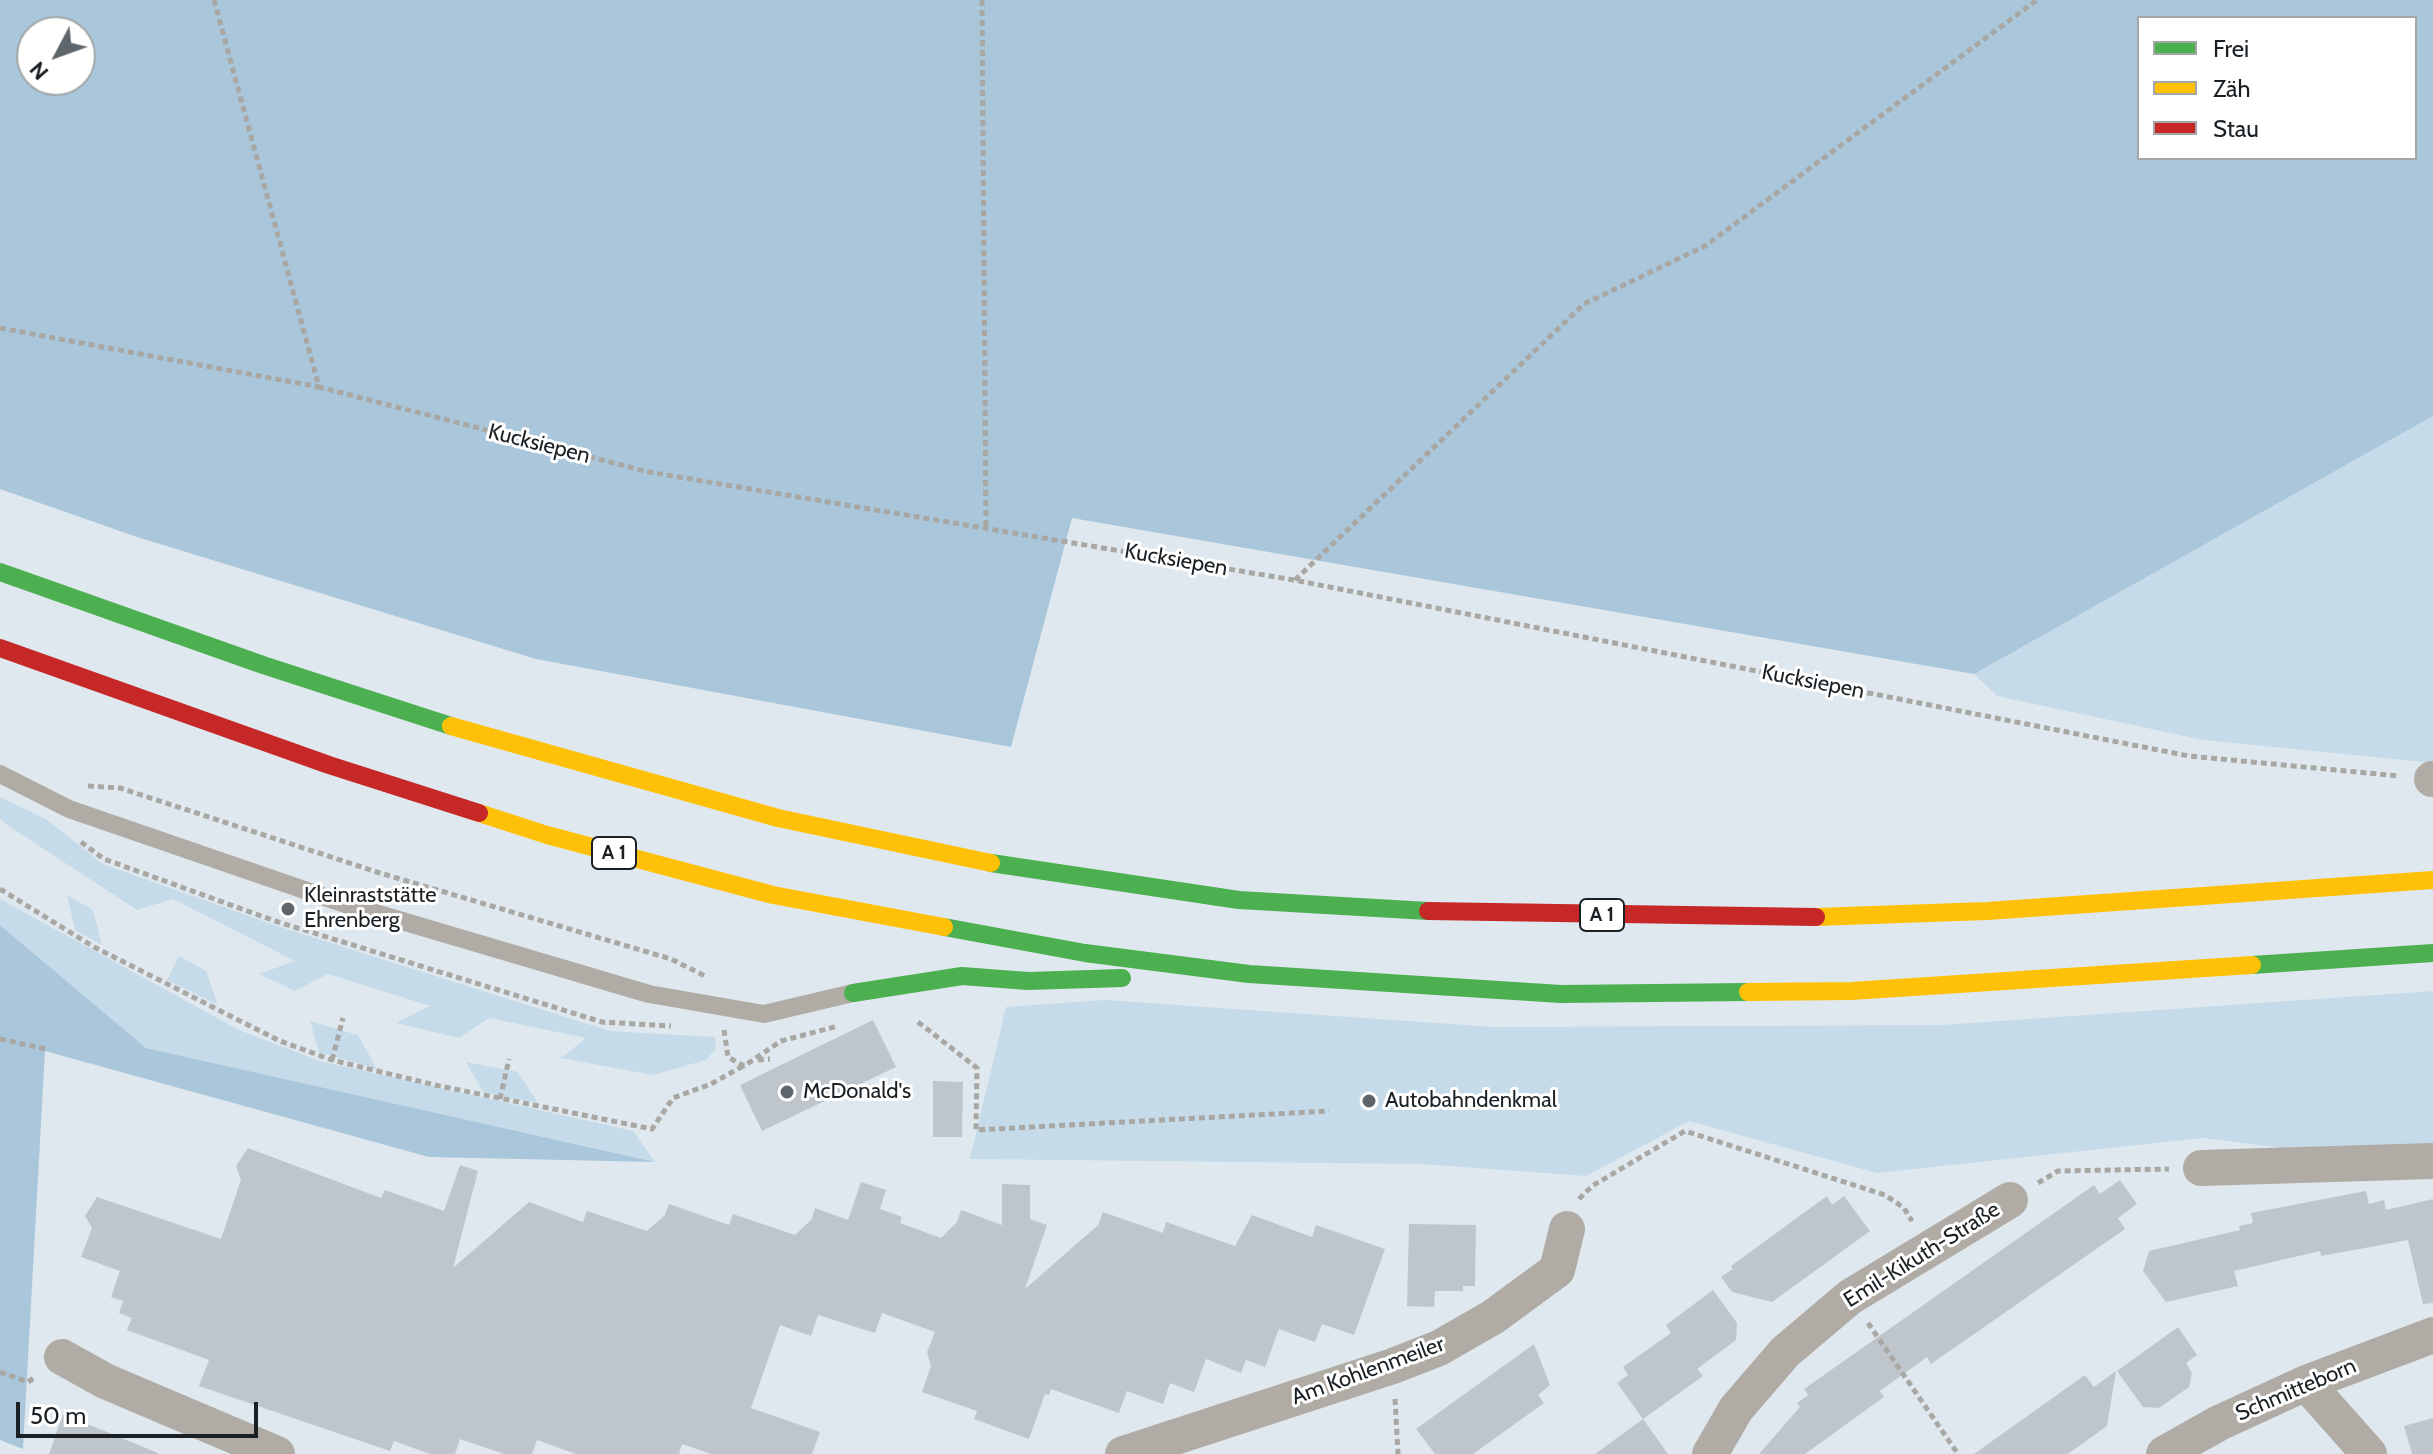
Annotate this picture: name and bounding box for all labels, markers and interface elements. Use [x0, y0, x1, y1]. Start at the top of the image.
north arrow [16, 16, 96, 96]
legend [2137, 16, 2417, 160]
text: Frei [2213, 34, 2249, 63]
text: N [24, 56, 54, 85]
text: Zäh [2213, 74, 2250, 103]
text: Stau [2213, 114, 2259, 143]
street label: Kucksiepen [485, 419, 593, 469]
street label: Kucksiepen [1122, 538, 1230, 582]
street label: Kucksiepen [1759, 659, 1867, 705]
road number: A 1 [592, 837, 636, 869]
place label: Kleinraststätte Ehrenberg [304, 883, 437, 934]
road number: A 1 [1580, 899, 1624, 931]
marker: Kleinraststätte Ehrenberg [279, 900, 297, 918]
place label: McDonald's [803, 1079, 911, 1105]
marker: McDonald's [778, 1083, 796, 1101]
place label: Autobahndenkmal [1385, 1088, 1557, 1114]
marker: Autobahndenkmal [1360, 1092, 1378, 1110]
street label: Emil-Kikuth-Straße [1839, 1196, 2005, 1314]
street label: Am Kohlenmeiler [1288, 1331, 1448, 1411]
street label: Schmitteborn [2232, 1353, 2360, 1427]
scale bar [20, 1386, 262, 1436]
text: 50 m [30, 1401, 86, 1430]

